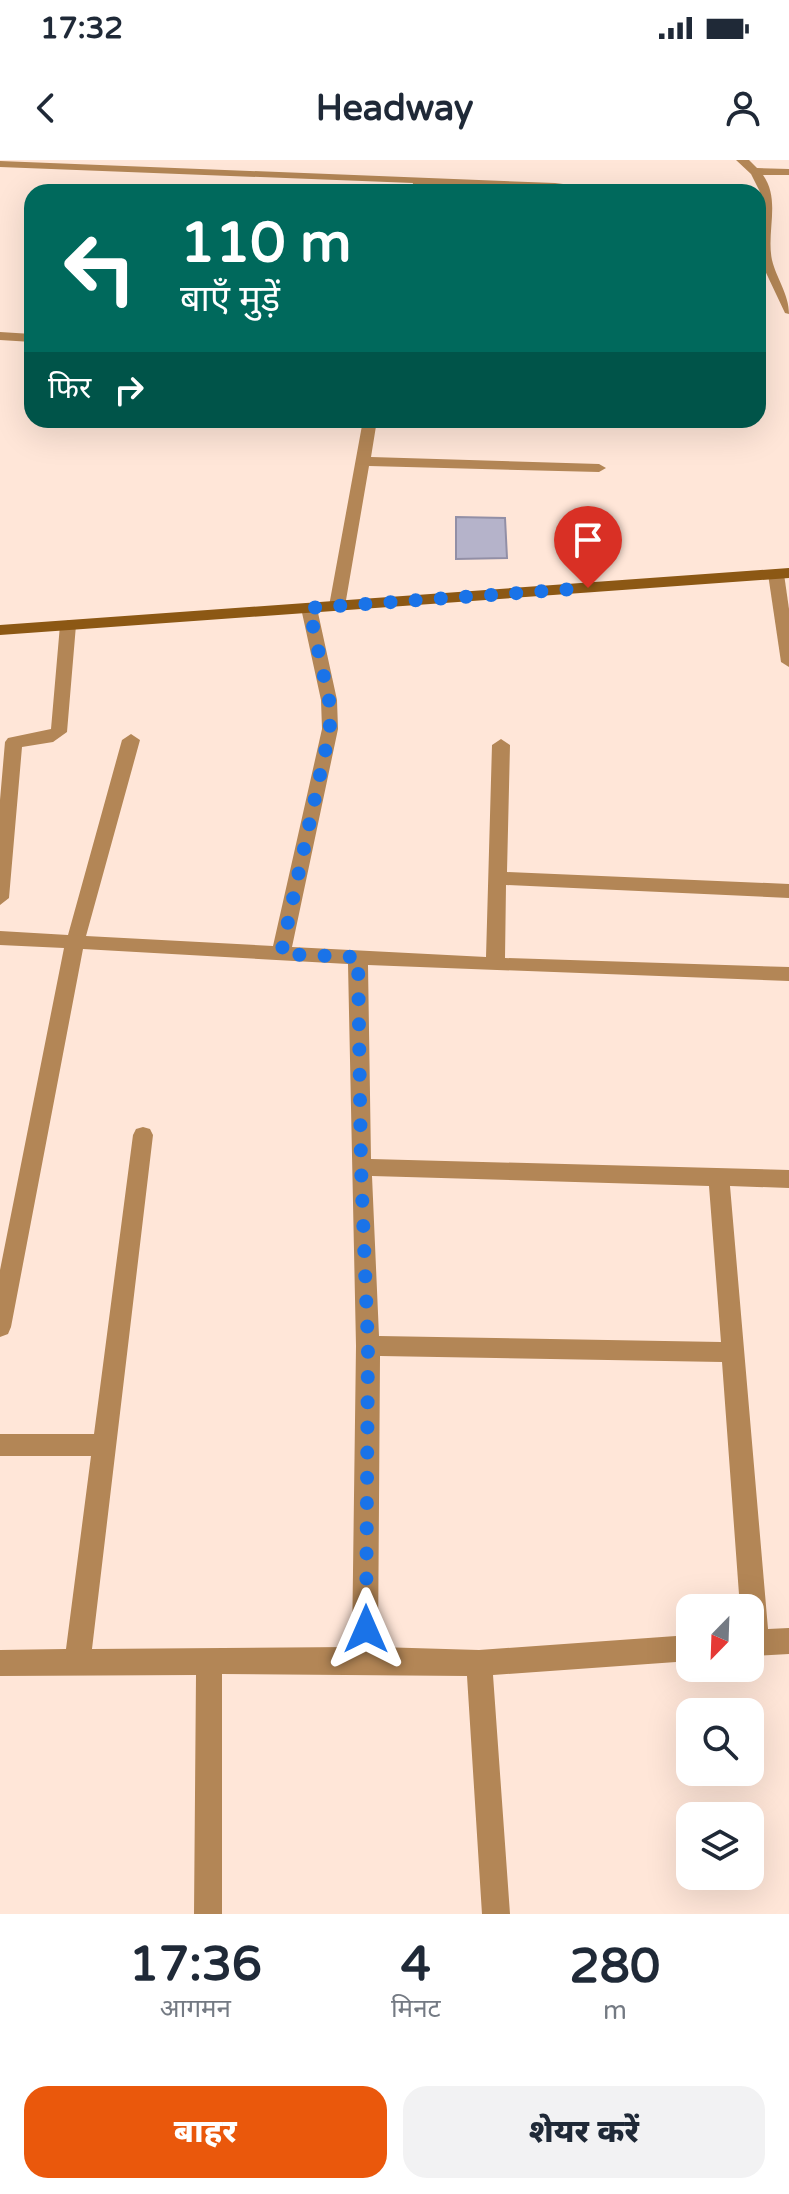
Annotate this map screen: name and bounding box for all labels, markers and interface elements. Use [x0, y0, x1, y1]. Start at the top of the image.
text: 17:32 [40, 10, 123, 47]
icon: back [24, 86, 68, 130]
icon: person [721, 86, 765, 130]
text: Headway [316, 87, 473, 130]
text: 110 m [180, 210, 351, 277]
icon: left [48, 216, 152, 320]
text: बाएँ मुड़ें [180, 278, 280, 321]
icon: right [107, 368, 151, 412]
text: फिर [48, 370, 91, 407]
pin [554, 506, 622, 588]
icon: arrive [566, 518, 610, 562]
position arrow [324, 1587, 408, 1671]
north arrow [676, 1594, 764, 1682]
map controls [676, 1594, 764, 1890]
button: search [676, 1698, 764, 1786]
button: layers [676, 1802, 764, 1890]
text: 17:36 [129, 1936, 262, 1994]
text: 4 [401, 1936, 431, 1994]
text: 280 [570, 1938, 660, 1996]
text: आगमन [160, 1993, 231, 2024]
text: मिनट [391, 1993, 441, 2024]
text: m [603, 1995, 627, 2026]
button: बाहर [24, 2086, 387, 2178]
button: शेयर करें [403, 2086, 765, 2178]

